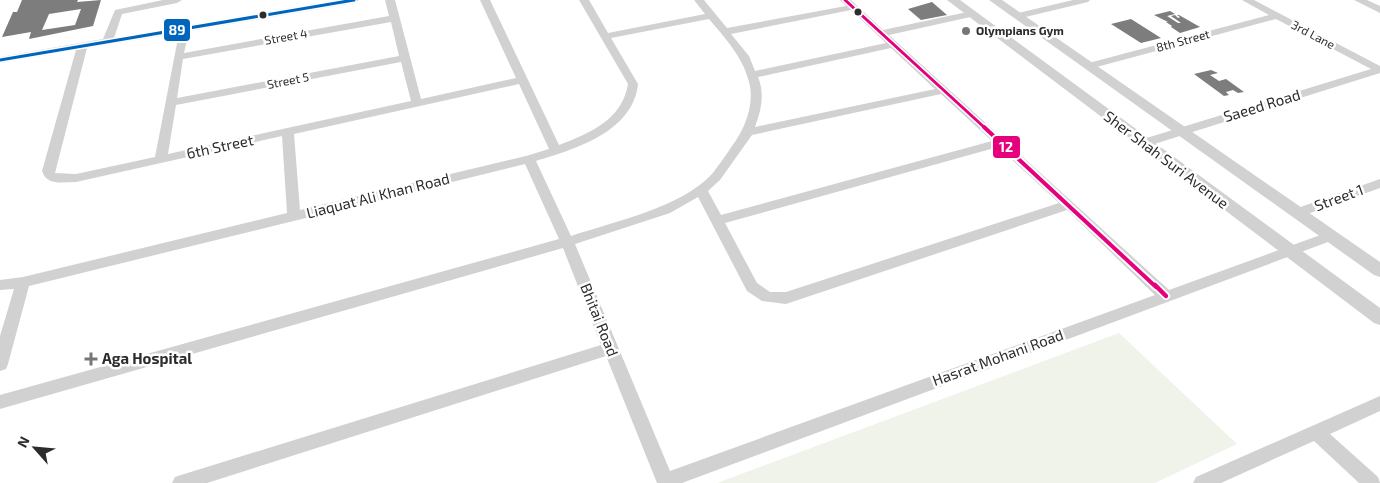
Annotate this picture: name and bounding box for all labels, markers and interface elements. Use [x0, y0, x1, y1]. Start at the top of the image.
unlabelled marker [853, 7, 863, 17]
unlabelled marker [258, 10, 268, 20]
street label: 3rd Lane [1289, 17, 1338, 51]
line badge: 89 [163, 18, 191, 42]
text: 89 [169, 21, 185, 38]
place label: Olympians Gym [976, 23, 1064, 38]
street label: Street 4 [263, 25, 308, 47]
marker: Olympians Gym [960, 25, 972, 37]
street label: 8th Street [1154, 26, 1211, 54]
street label: Street 5 [266, 69, 310, 91]
street label: Saeed Road [1221, 85, 1302, 125]
street label: Sher Shah Suri Avenue [1101, 106, 1233, 212]
street label: 6th Street [185, 130, 255, 162]
line badge: 12 [992, 135, 1021, 159]
text: 12 [999, 138, 1013, 155]
street label: Liaquat Ali Khan Road [304, 169, 451, 222]
street label: Street 1 [1312, 180, 1366, 214]
street label: Bhitai Road [577, 280, 623, 359]
street label: Hasrat Mohani Road [930, 325, 1066, 389]
place label: Aga Hospital [102, 349, 192, 367]
marker: Aga Hospital [84, 352, 98, 366]
north arrow [10, 423, 60, 473]
text: N [13, 434, 33, 450]

